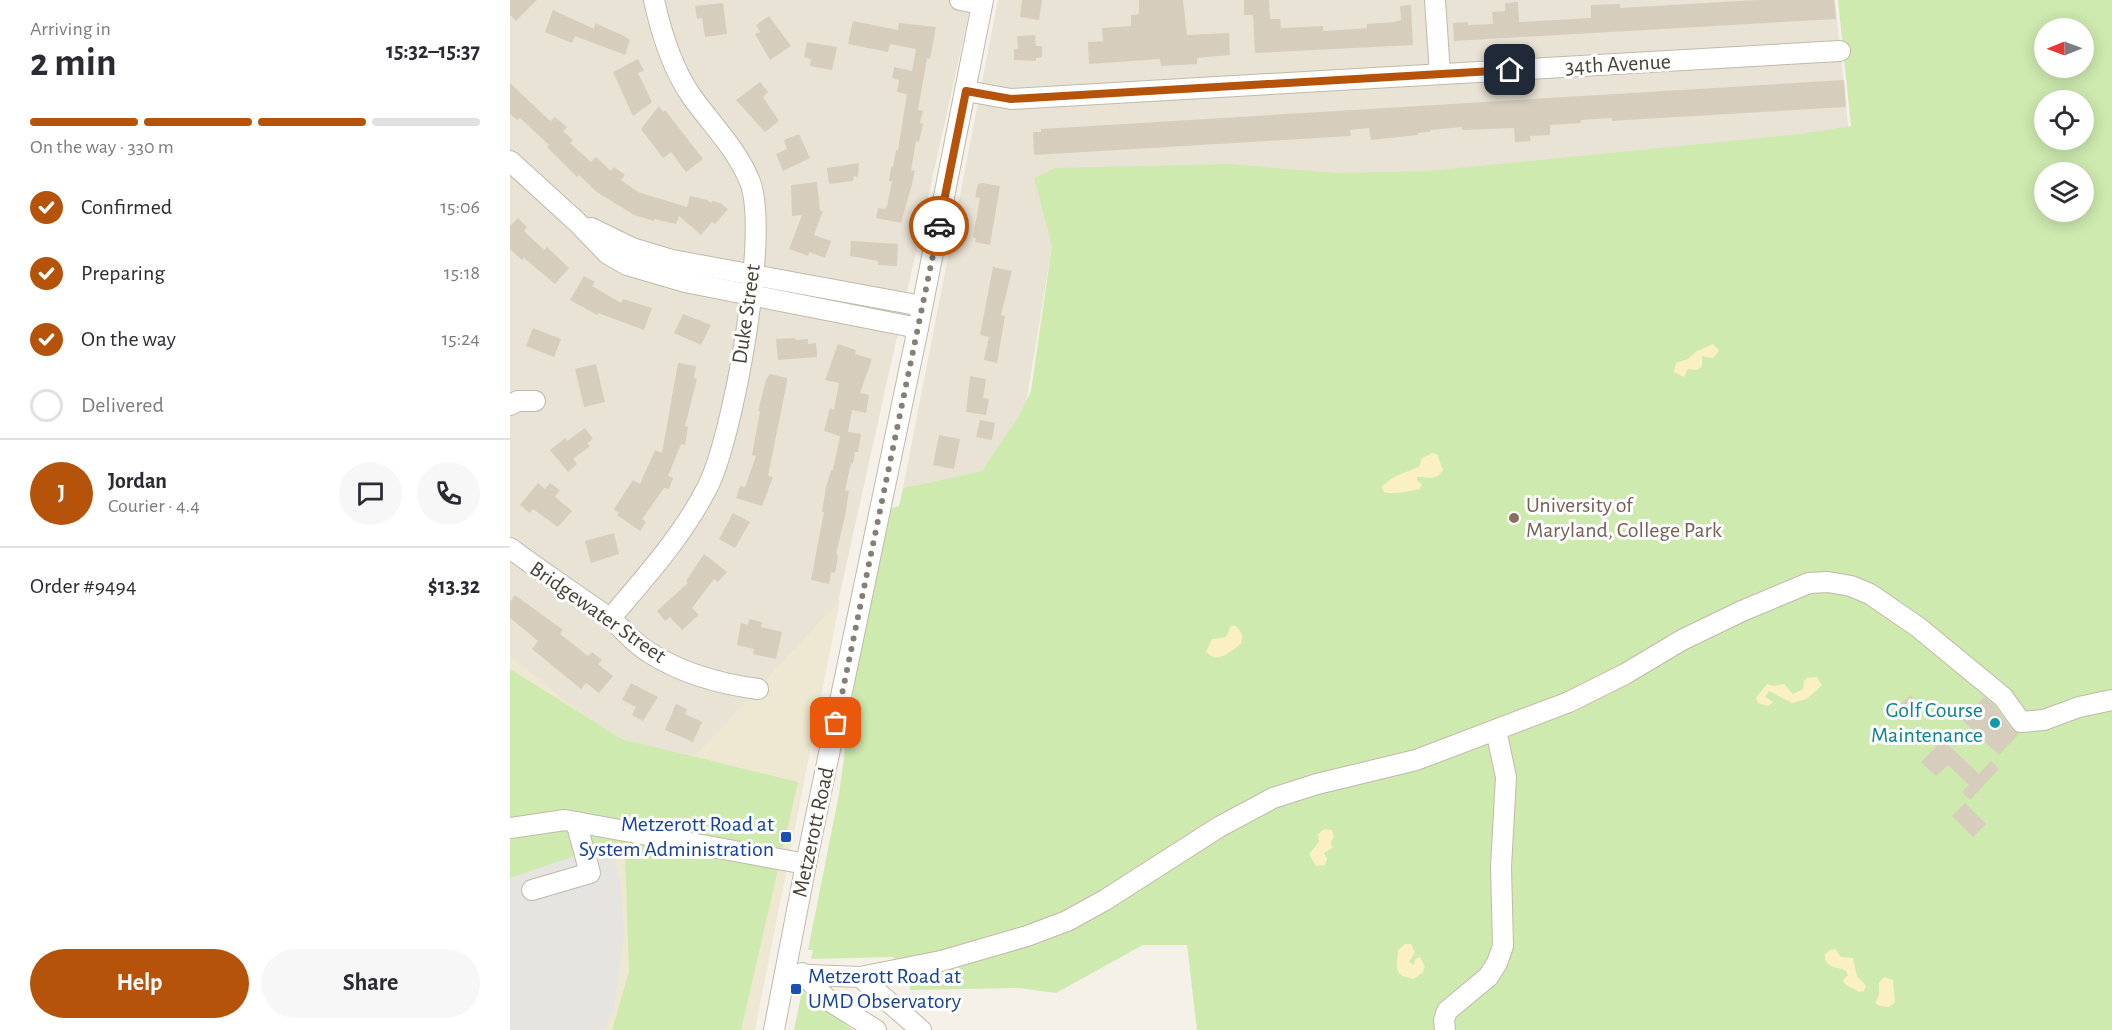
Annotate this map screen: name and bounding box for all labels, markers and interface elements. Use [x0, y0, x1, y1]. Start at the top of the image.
north arrow [2034, 18, 2094, 78]
map controls [2034, 18, 2094, 222]
text: Arriving in [30, 19, 111, 39]
text: 15:32–15:37 [386, 40, 480, 62]
text: 2 min [30, 44, 117, 83]
pin [1484, 44, 1535, 95]
street label: 34th Avenue [1565, 50, 1671, 78]
icon: home [1493, 53, 1526, 86]
button: locate [2034, 90, 2094, 150]
text: On the way · 330 m [30, 137, 174, 157]
button: layers [2034, 162, 2094, 222]
icon: check [30, 191, 63, 224]
text: Confirmed [81, 196, 172, 218]
courier [909, 196, 969, 256]
text: 15:06 [440, 197, 480, 217]
icon: car [923, 210, 956, 243]
icon: check [30, 257, 63, 290]
text: Preparing [81, 262, 165, 284]
text: 15:18 [444, 263, 480, 283]
street label: Duke Street [728, 263, 764, 365]
icon: check [30, 323, 63, 356]
text: On the way [81, 328, 176, 350]
text: 15:24 [441, 329, 480, 349]
text: Delivered [81, 394, 164, 416]
button: chat [339, 462, 402, 525]
button: phone [417, 462, 480, 525]
text: Jordan [108, 470, 167, 492]
text: J [58, 482, 65, 504]
place label: University of Maryland, College Park [1526, 494, 1722, 541]
text: Courier · 4.4 [108, 496, 200, 516]
marker: University of Maryland, College Park [1507, 511, 1521, 525]
street label: Bridgewater Street [526, 557, 670, 667]
text: Order #9494 [30, 575, 137, 597]
text: $13.32 [428, 575, 480, 597]
pin [810, 697, 861, 748]
place label: Golf Course Maintenance [1871, 699, 1983, 746]
icon: bag [819, 706, 852, 739]
marker: Golf Course Maintenance [1988, 716, 2002, 730]
street label: Metzerott Road [788, 765, 838, 899]
place label: Metzerott Road at System Administration [579, 813, 774, 860]
marker: Metzerott Road at System Administration [779, 830, 793, 844]
button: Help [30, 949, 249, 1018]
button: Share [261, 949, 480, 1018]
place label: Metzerott Road at UMD Observatory [808, 965, 962, 1012]
marker: Metzerott Road at UMD Observatory [789, 982, 803, 996]

